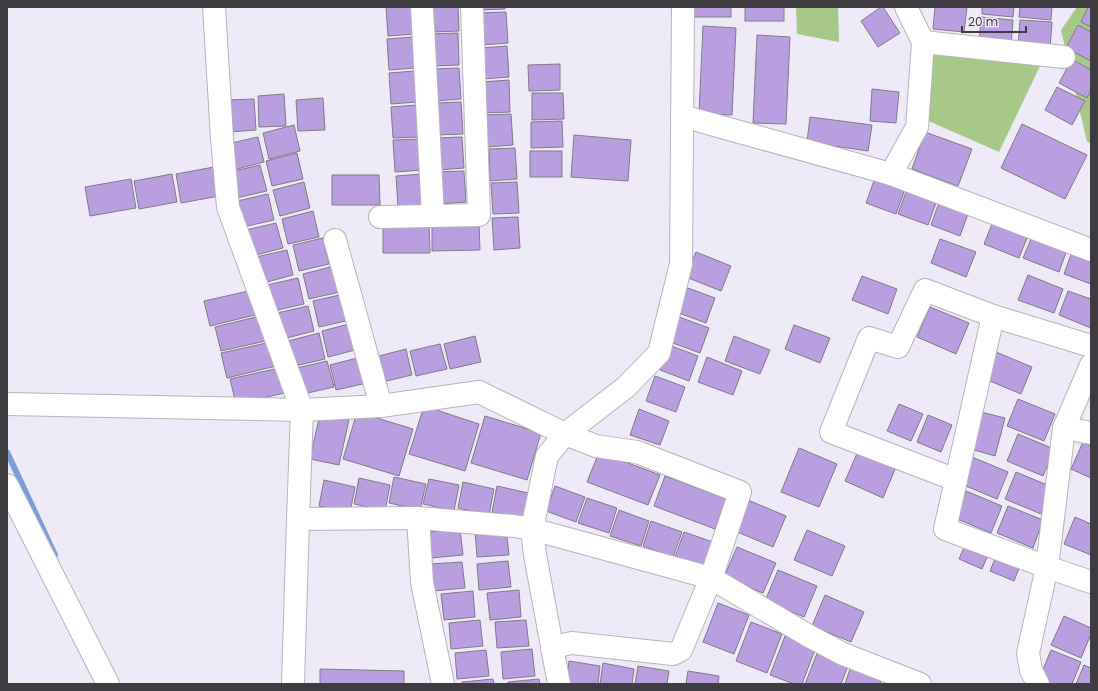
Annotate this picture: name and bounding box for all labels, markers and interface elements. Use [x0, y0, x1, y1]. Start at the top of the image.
scale bar [962, 8, 1026, 34]
text: 20 m [968, 13, 998, 30]

